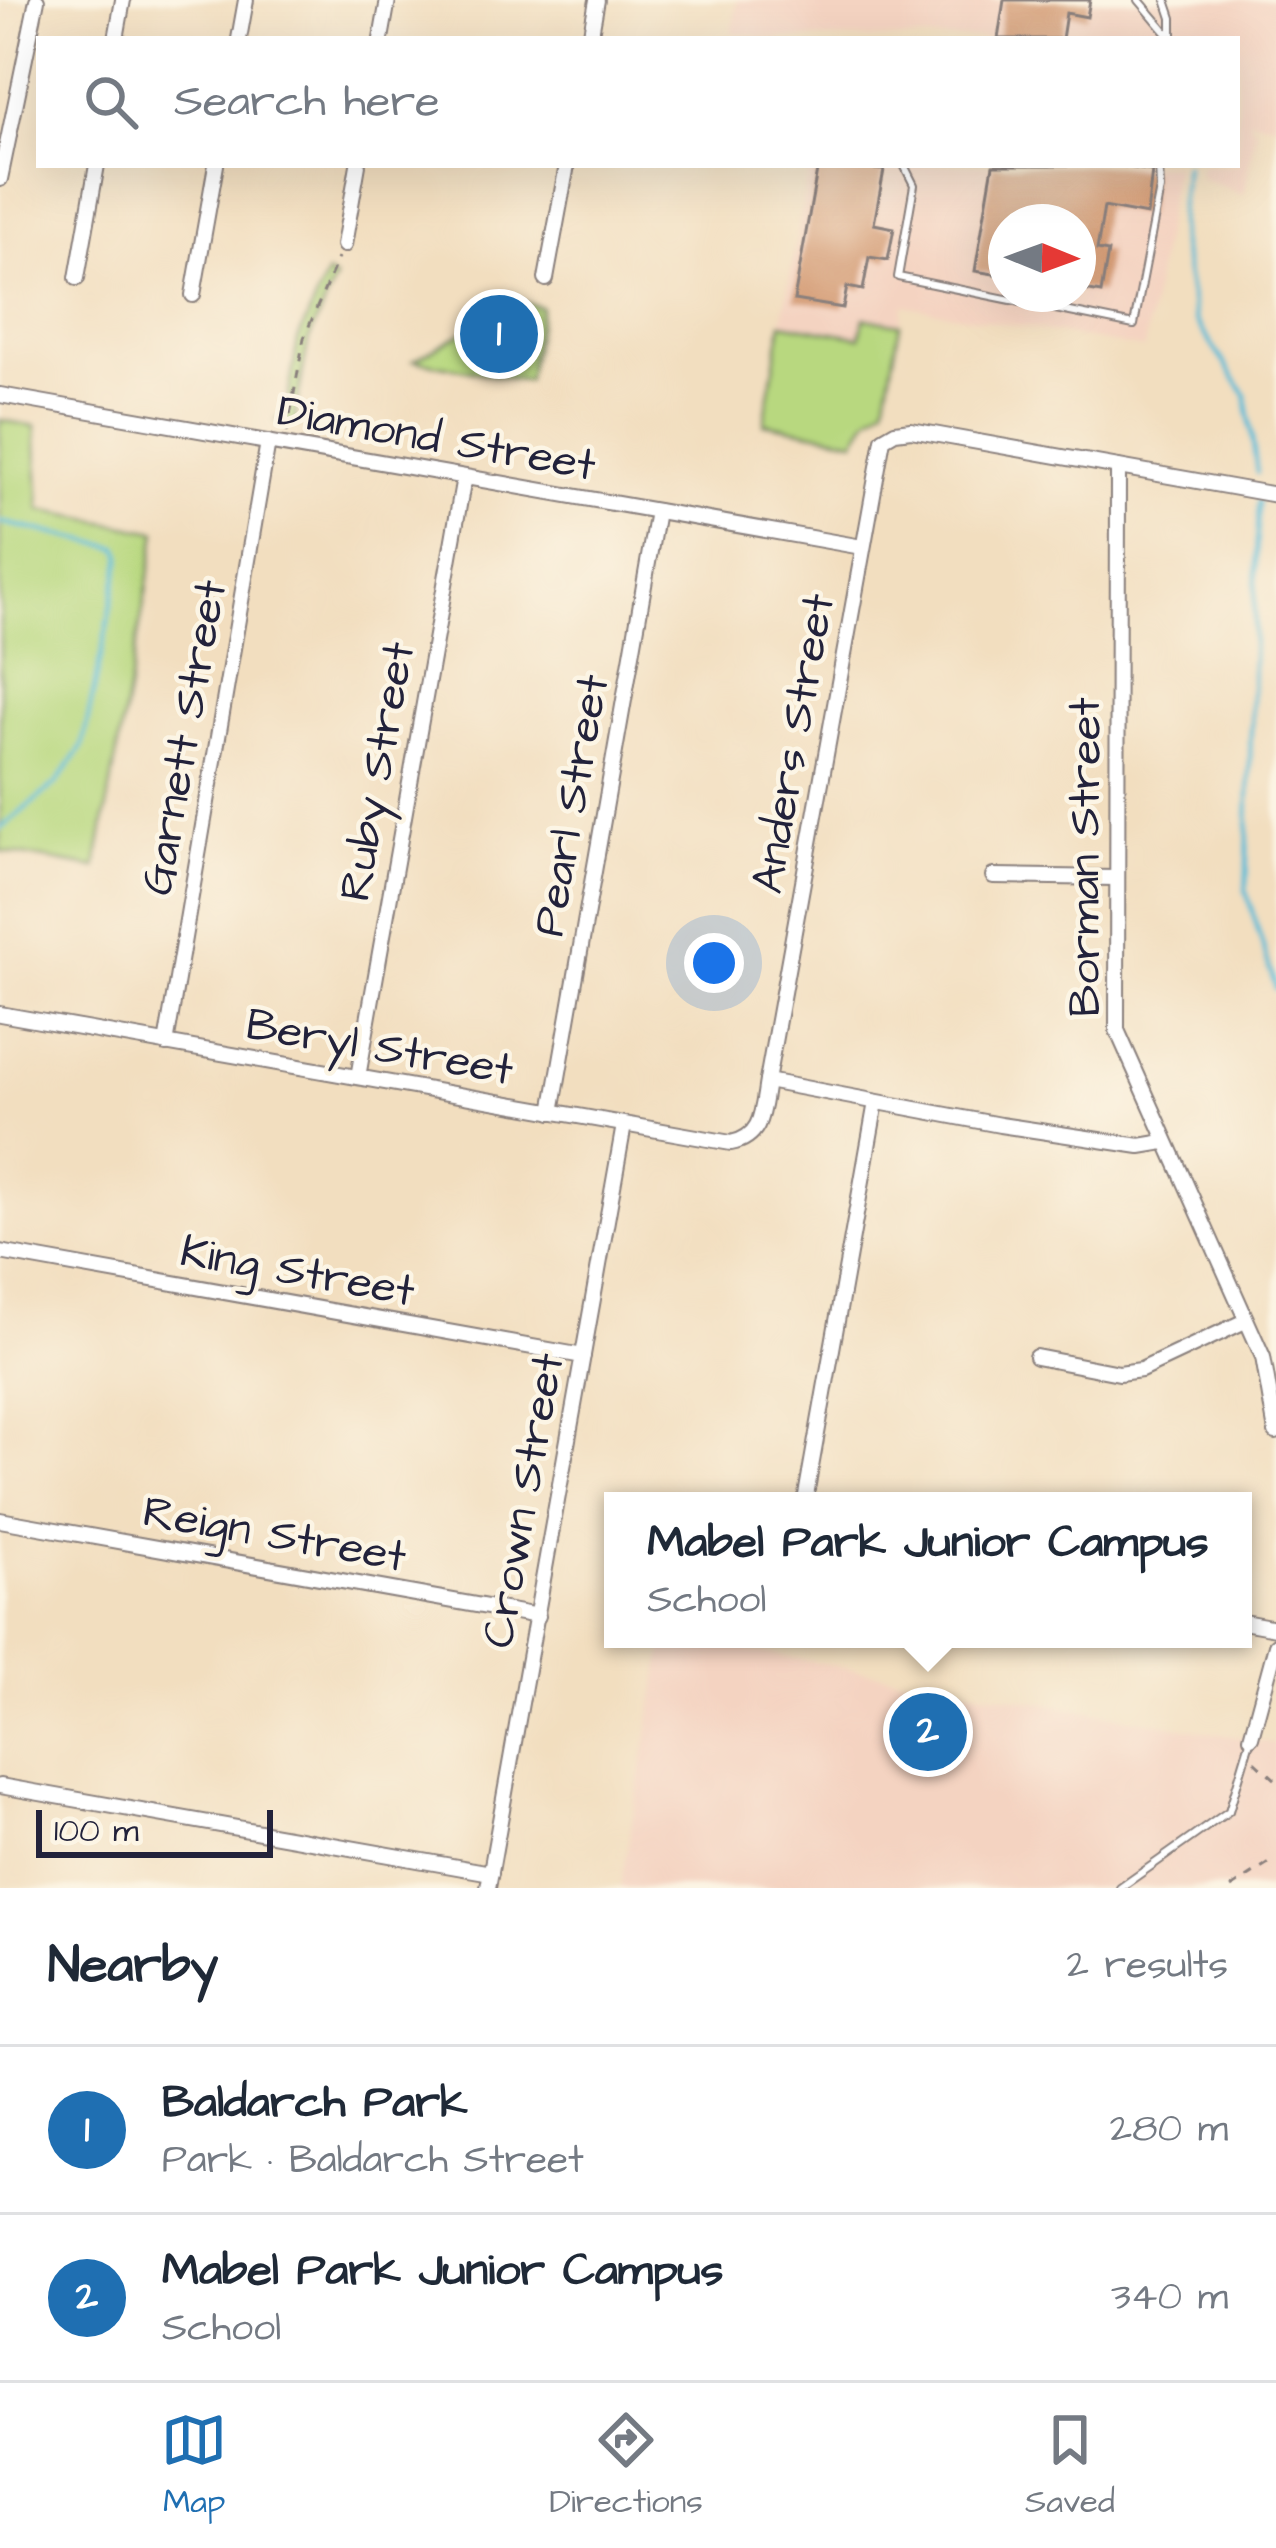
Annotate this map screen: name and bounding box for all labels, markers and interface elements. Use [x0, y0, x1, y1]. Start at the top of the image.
search box [36, 36, 1240, 168]
icon: search [78, 69, 144, 135]
text: Search here [174, 71, 440, 133]
north arrow [988, 204, 1096, 312]
pin: 1 [460, 289, 538, 379]
street label: Diamond Street [273, 380, 600, 497]
street label: Garnett Street [127, 575, 243, 900]
street label: Anders Street [737, 589, 851, 898]
street label: Ruby Street [325, 637, 432, 906]
street label: Pearl Street [518, 670, 625, 941]
street label: Borman Street [1055, 697, 1117, 1017]
your location [684, 933, 744, 993]
street label: Beryl Street [241, 994, 518, 1103]
street label: King Street [176, 1221, 419, 1323]
street label: Crown Street [468, 1349, 580, 1653]
street label: Reign Street [138, 1481, 411, 1589]
popup [604, 1492, 1252, 1648]
text: Mabel Park Junior Campus [647, 1512, 1209, 1574]
text: School [647, 1574, 766, 1628]
pin: 2 [889, 1687, 967, 1777]
scale bar [36, 1804, 273, 1857]
text: 100 m [54, 1808, 139, 1854]
text: Nearby [48, 1931, 218, 2002]
text: 2 results [1067, 1939, 1228, 1993]
text: Baldarch Park [162, 2072, 468, 2134]
text: 1 [85, 2103, 90, 2157]
text: 280 m [1110, 2103, 1228, 2157]
text: Park · Baldarch Street [162, 2134, 584, 2188]
text: Mabel Park Junior Campus [162, 2240, 723, 2302]
text: 2 [76, 2271, 98, 2325]
text: 340 m [1111, 2271, 1228, 2325]
text: School [162, 2302, 281, 2356]
tab: Map [161, 2407, 227, 2525]
tab: Directions [549, 2407, 703, 2525]
tab: Saved [1025, 2407, 1115, 2525]

